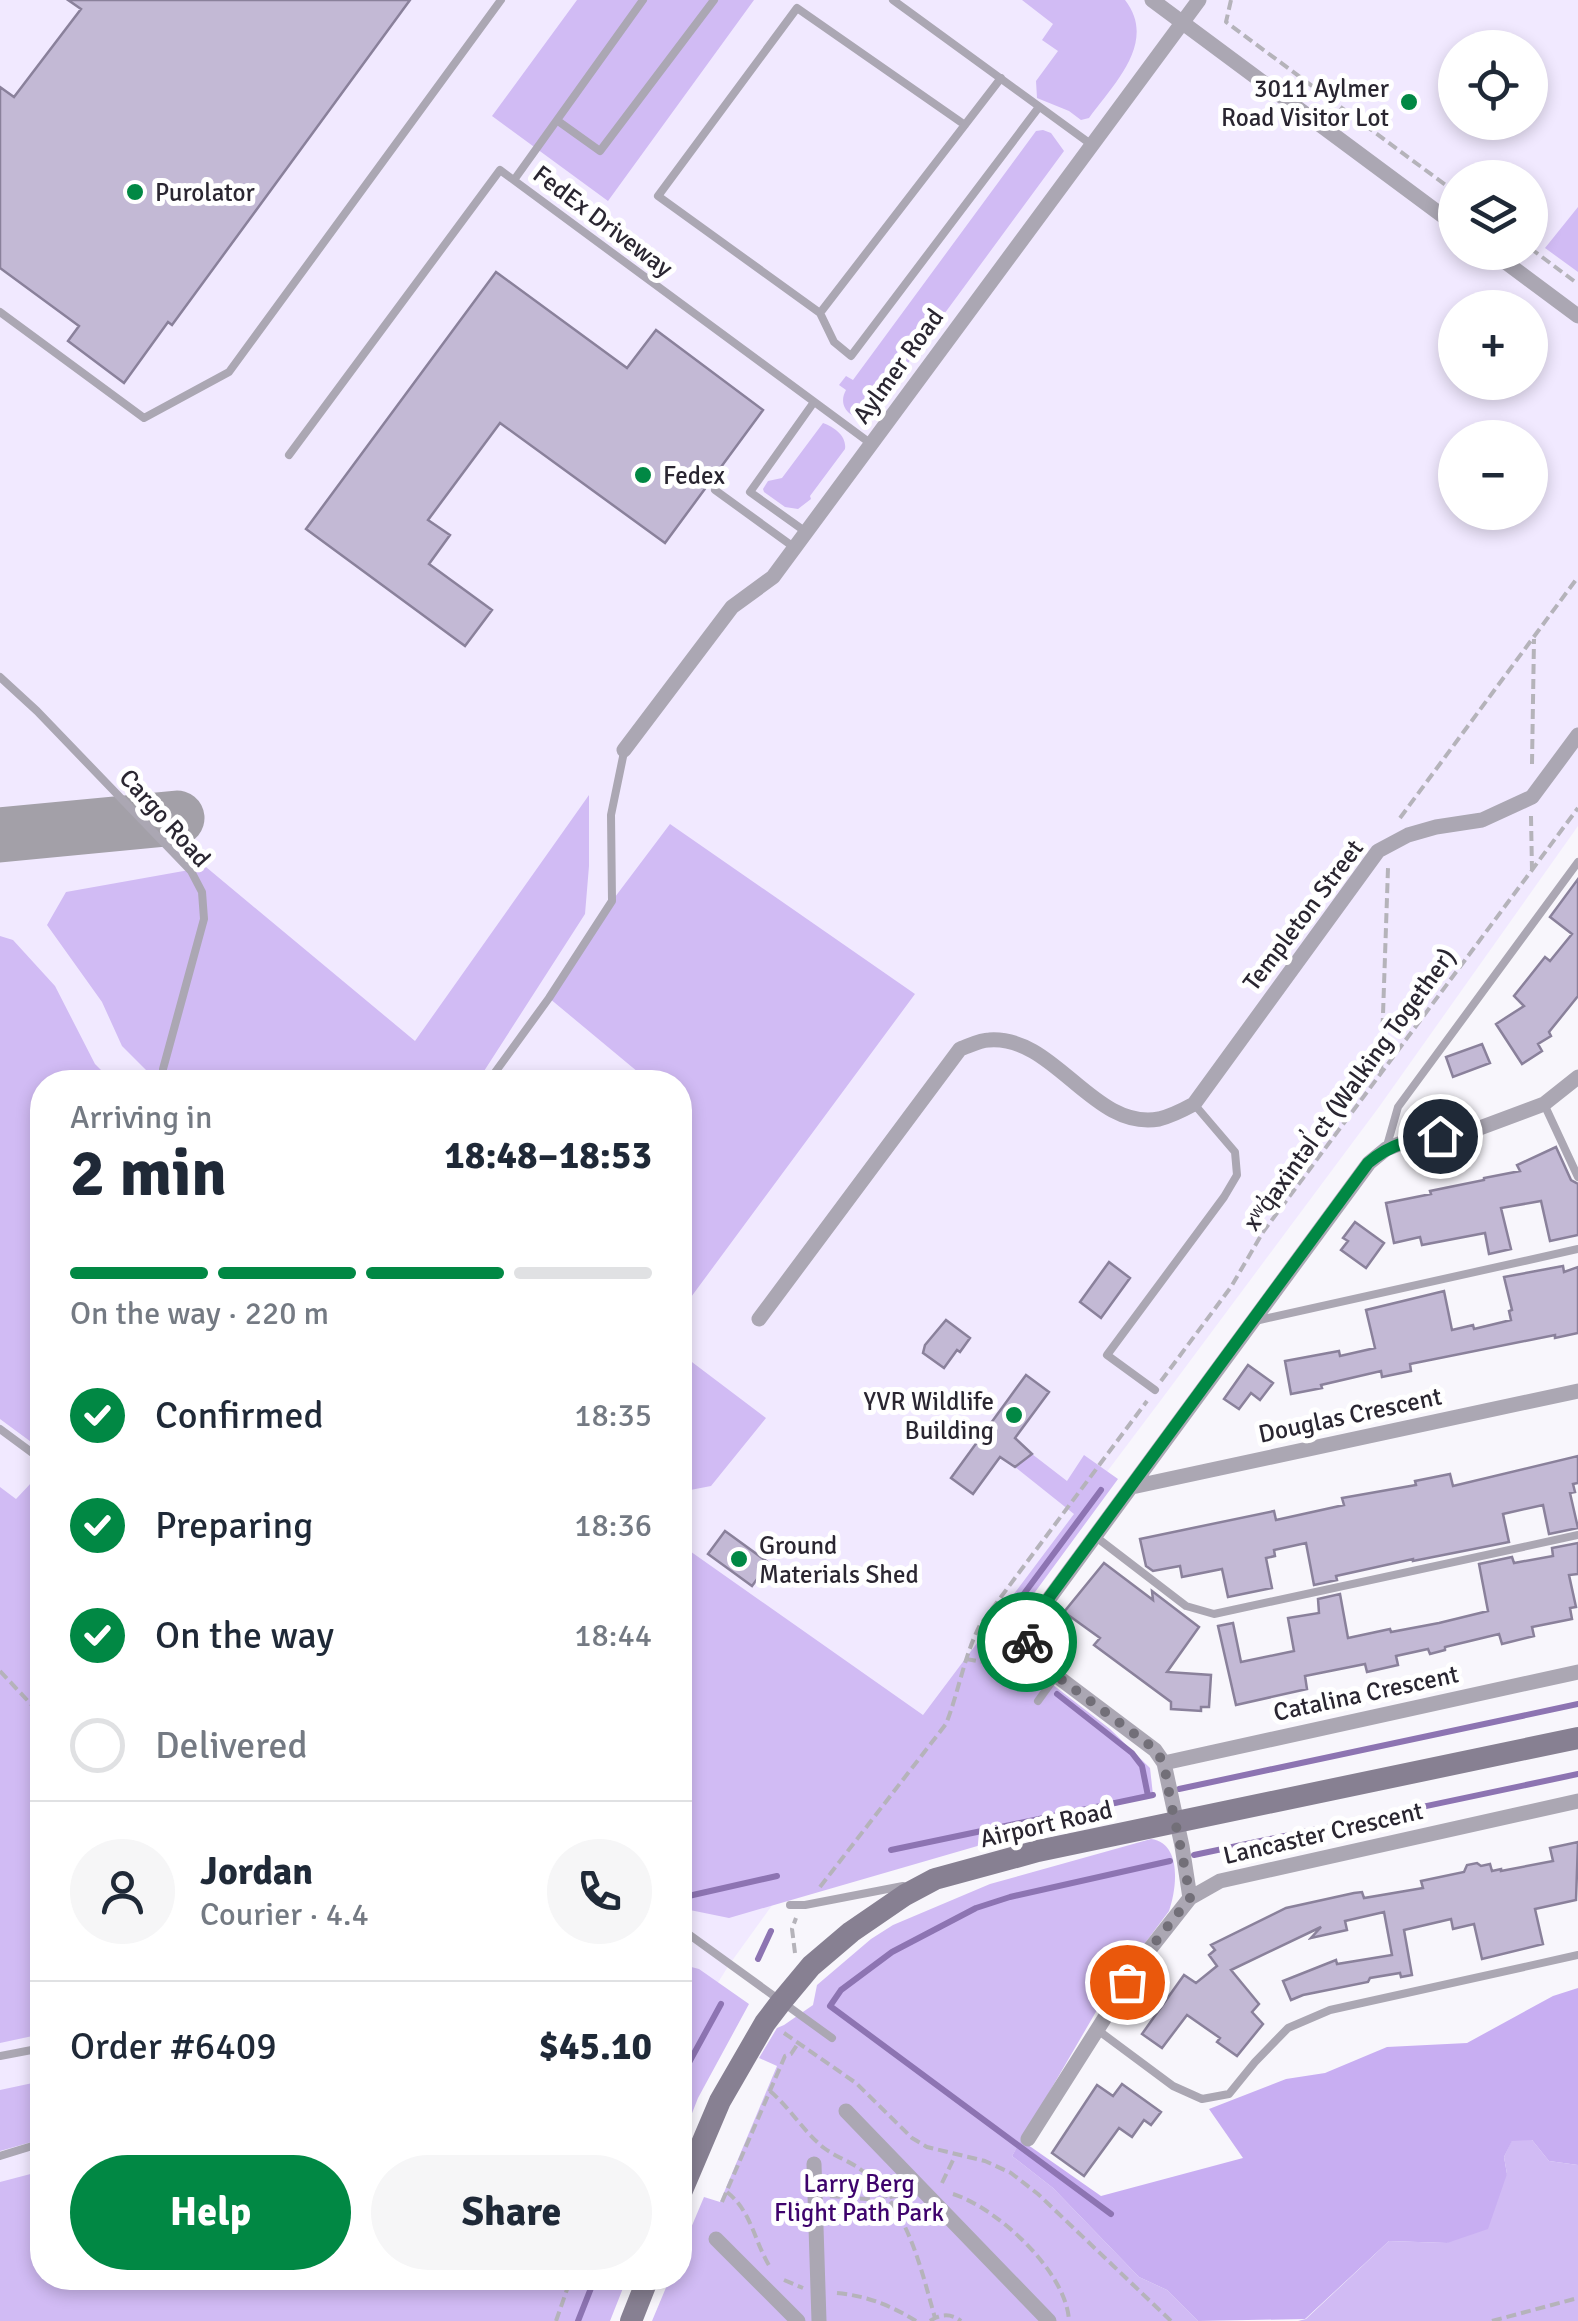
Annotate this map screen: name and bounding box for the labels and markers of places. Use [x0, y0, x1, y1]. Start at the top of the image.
place label: 3011 Aylmer Road Visitor Lot [1221, 73, 1390, 133]
marker: 3011 Aylmer Road Visitor Lot [1398, 91, 1420, 113]
place label: Purolator [155, 177, 256, 208]
marker: Purolator [124, 181, 146, 203]
place label: Fedex [663, 460, 726, 491]
marker: Fedex [632, 464, 654, 486]
pin [1398, 1094, 1483, 1179]
place label: YVR Wildlife Building [864, 1386, 994, 1446]
marker: YVR Wildlife Building [1003, 1404, 1025, 1426]
place label: Ground Materials Shed [759, 1530, 919, 1590]
marker: Ground Materials Shed [728, 1548, 750, 1570]
pin [1085, 1940, 1170, 2025]

